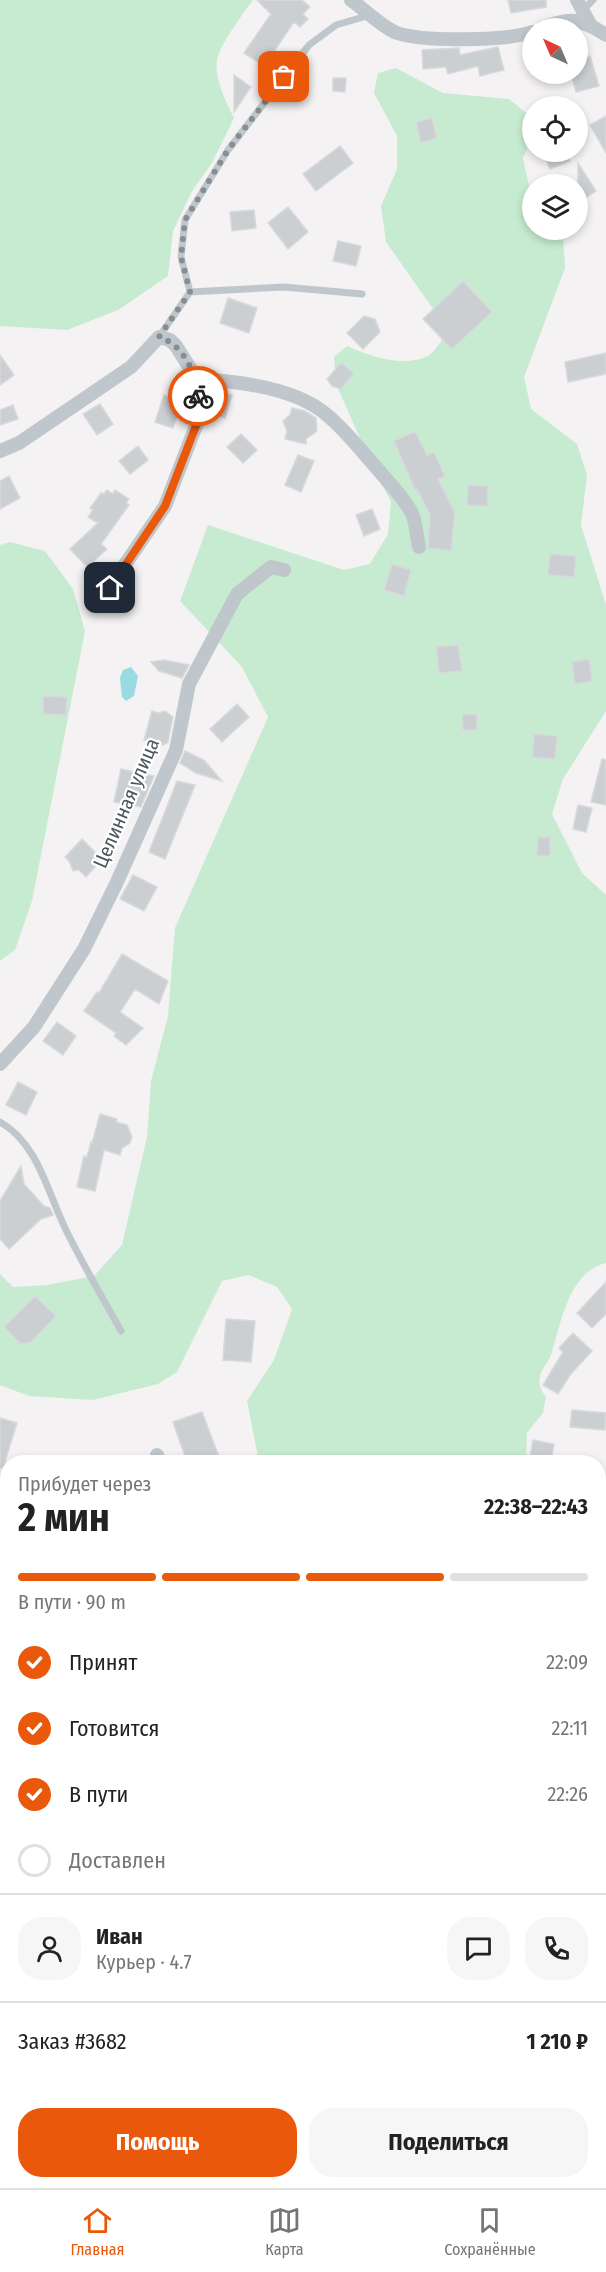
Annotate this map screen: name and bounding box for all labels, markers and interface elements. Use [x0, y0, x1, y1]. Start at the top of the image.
north arrow [522, 18, 588, 84]
map controls [522, 18, 588, 240]
pin [258, 51, 309, 102]
icon: bag [267, 60, 300, 93]
button: locate [522, 96, 588, 162]
button: layers [522, 174, 588, 240]
courier [168, 366, 228, 426]
icon: bike [182, 380, 215, 413]
pin [84, 562, 135, 613]
icon: home [93, 571, 126, 604]
street label: Целинная улица [88, 735, 164, 871]
text: Прибудет через [18, 1472, 151, 1496]
text: 22:38–22:43 [484, 1493, 588, 1520]
text: 2 мин [18, 1495, 110, 1541]
text: В пути · 90 m [18, 1590, 126, 1614]
icon: check [18, 1646, 51, 1679]
text: Принят [69, 1649, 137, 1676]
text: 22:09 [546, 1650, 588, 1674]
icon: check [18, 1712, 51, 1745]
text: Готовится [69, 1715, 160, 1742]
text: 22:11 [552, 1716, 588, 1740]
icon: check [18, 1778, 51, 1811]
text: В пути [69, 1781, 128, 1808]
text: 22:26 [547, 1782, 588, 1806]
text: Доставлен [69, 1847, 166, 1874]
button: person [18, 1917, 81, 1980]
button: chat [447, 1917, 510, 1980]
button: phone [525, 1917, 588, 1980]
text: Иван [96, 1923, 143, 1950]
text: Курьер · 4.7 [96, 1950, 192, 1974]
text: Заказ #3682 [18, 2028, 127, 2055]
text: 1 210 ₽ [527, 2028, 588, 2055]
button: Помощь [18, 2108, 297, 2177]
button: Поделиться [309, 2108, 588, 2177]
tab: Главная [70, 2204, 125, 2259]
tab: Карта [265, 2204, 304, 2259]
tab: Сохранённые [444, 2204, 536, 2259]

